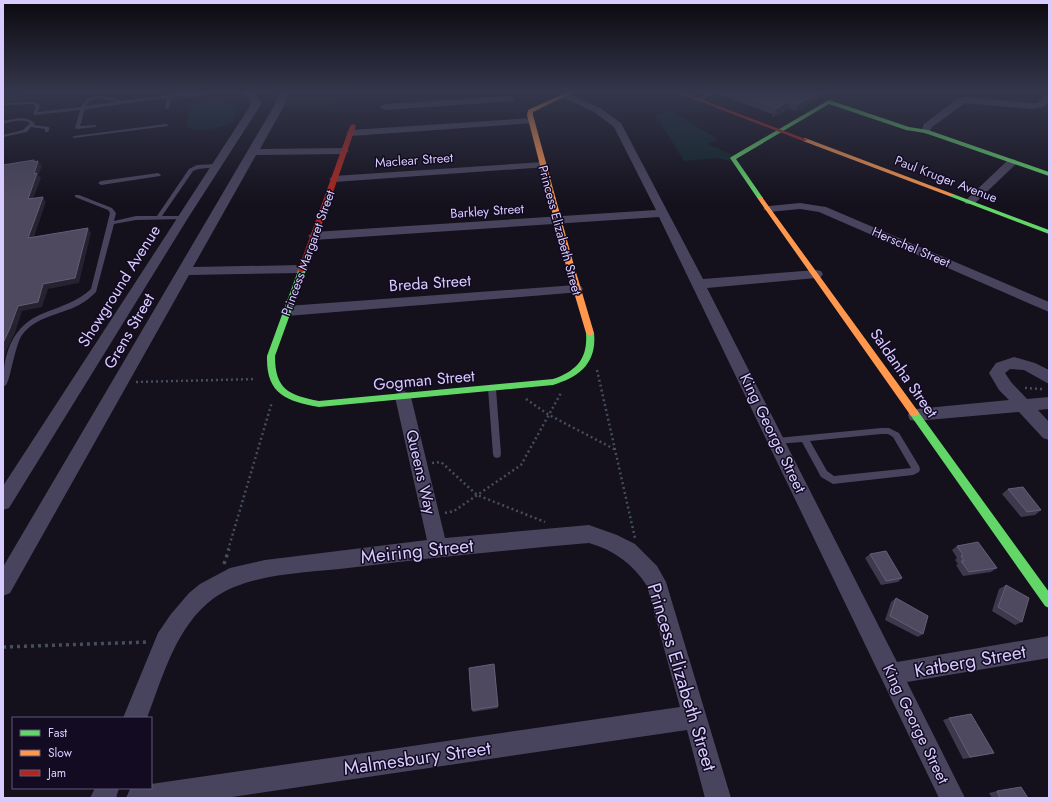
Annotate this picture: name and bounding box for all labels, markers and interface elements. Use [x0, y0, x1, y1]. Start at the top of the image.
street label: Maclear Street [374, 148, 455, 172]
street label: Paul Kruger Avenue [892, 151, 1000, 207]
street label: Princess Elizabeth Street [534, 163, 587, 298]
street label: Princess Margaret Street [276, 187, 340, 319]
street label: Barkley Street [450, 199, 525, 223]
street label: Showground Avenue [72, 221, 166, 351]
street label: Herschel Street [869, 222, 954, 272]
street label: Breda Street [388, 269, 472, 297]
street label: Grens Street [98, 289, 160, 373]
street label: Saldanha Street [865, 324, 943, 422]
street label: Gogman Street [372, 364, 476, 396]
street label: King George Street [734, 369, 812, 497]
street label: Queens Way [400, 427, 442, 517]
street label: Meiring Street [359, 532, 475, 570]
street label: Princess Elizabeth Street [641, 580, 724, 775]
street label: Katberg Street [912, 638, 1028, 684]
street label: King George Street [877, 660, 955, 788]
legend [12, 717, 152, 789]
text: Fast [48, 724, 67, 742]
street label: Malmesbury Street [342, 734, 493, 782]
text: Slow [48, 744, 73, 762]
text: Jam [46, 764, 66, 782]

